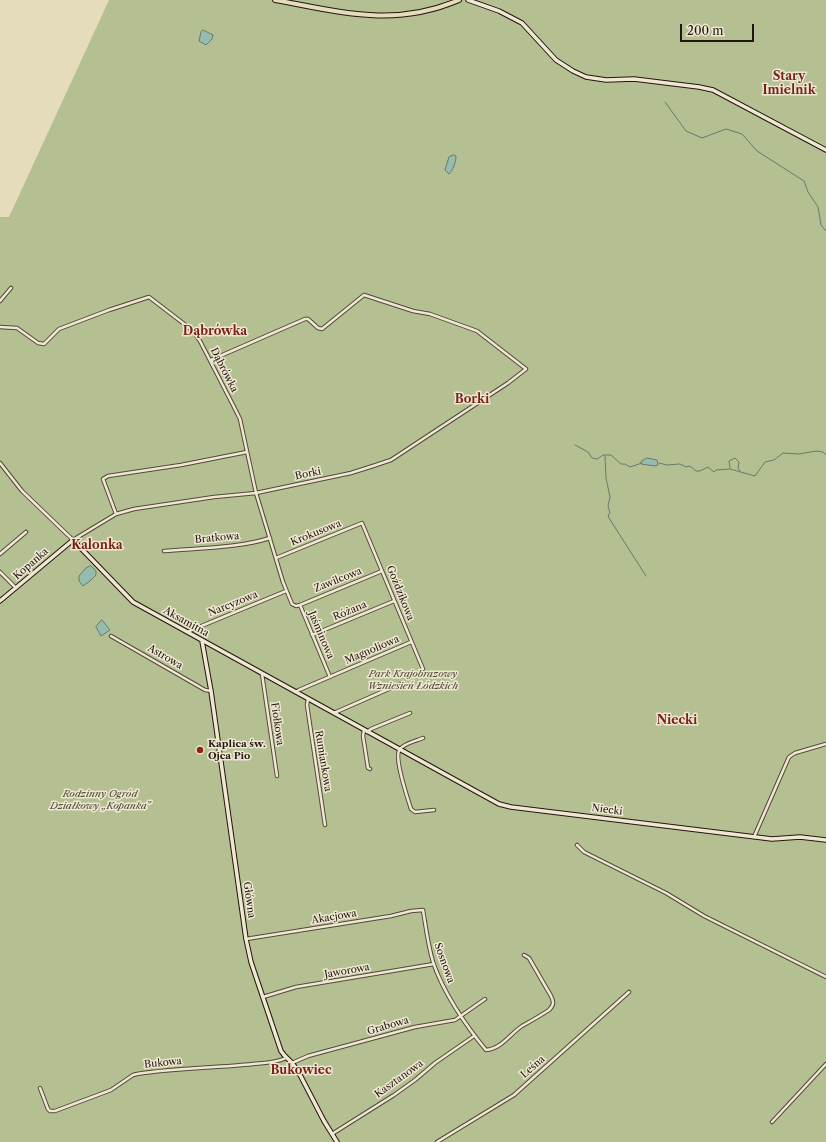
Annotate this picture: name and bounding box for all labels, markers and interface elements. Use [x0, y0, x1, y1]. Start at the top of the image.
scale bar [682, 16, 756, 42]
text: 200 m [687, 23, 724, 38]
district label: Stary Imielnik [762, 70, 816, 98]
district label: Dąbrówka [183, 325, 247, 339]
street label: Dąbrówka [208, 346, 240, 394]
district label: Borki [455, 393, 489, 407]
street label: Borki [294, 465, 322, 483]
street label: Krokusowa [289, 517, 343, 549]
street label: Bratkowa [194, 530, 240, 546]
district label: Kalonka [71, 539, 123, 553]
street label: Kopanka [11, 546, 51, 582]
street label: Goździkowa [384, 564, 416, 622]
street label: Zawilcowa [312, 565, 364, 595]
street label: Narcyzowa [207, 589, 259, 619]
street label: Różana [331, 599, 369, 623]
street label: Aksamitna [161, 605, 211, 639]
street label: Jaśminowa [306, 609, 336, 661]
street label: Magnoliowa [343, 633, 401, 667]
street label: Astrowa [145, 642, 185, 672]
park label: Park Krajobrazowy Wzniesień Łódzkich [368, 668, 458, 692]
street label: Fiołkowa [268, 702, 286, 746]
district label: Niecki [657, 714, 697, 728]
street label: Rumiankowa [312, 730, 334, 792]
place label: Kaplica św. Ojca Pio [208, 738, 266, 762]
marker: Kaplica św. Ojca Pio [195, 745, 205, 755]
park label: Rodzinny Ogród Działkowy „Kopanka” [50, 788, 150, 812]
street label: Niecki [591, 802, 623, 818]
street label: Główna [241, 881, 257, 919]
street label: Akacjowa [311, 908, 357, 926]
street label: Sosnowa [431, 941, 457, 985]
street label: Jaworowa [323, 961, 371, 981]
street label: Grabowa [366, 1014, 410, 1038]
street label: Leśna [518, 1053, 548, 1081]
street label: Bukowa [144, 1055, 182, 1071]
street label: Kasztanowa [373, 1057, 425, 1101]
district label: Bukowiec [270, 1064, 332, 1078]

